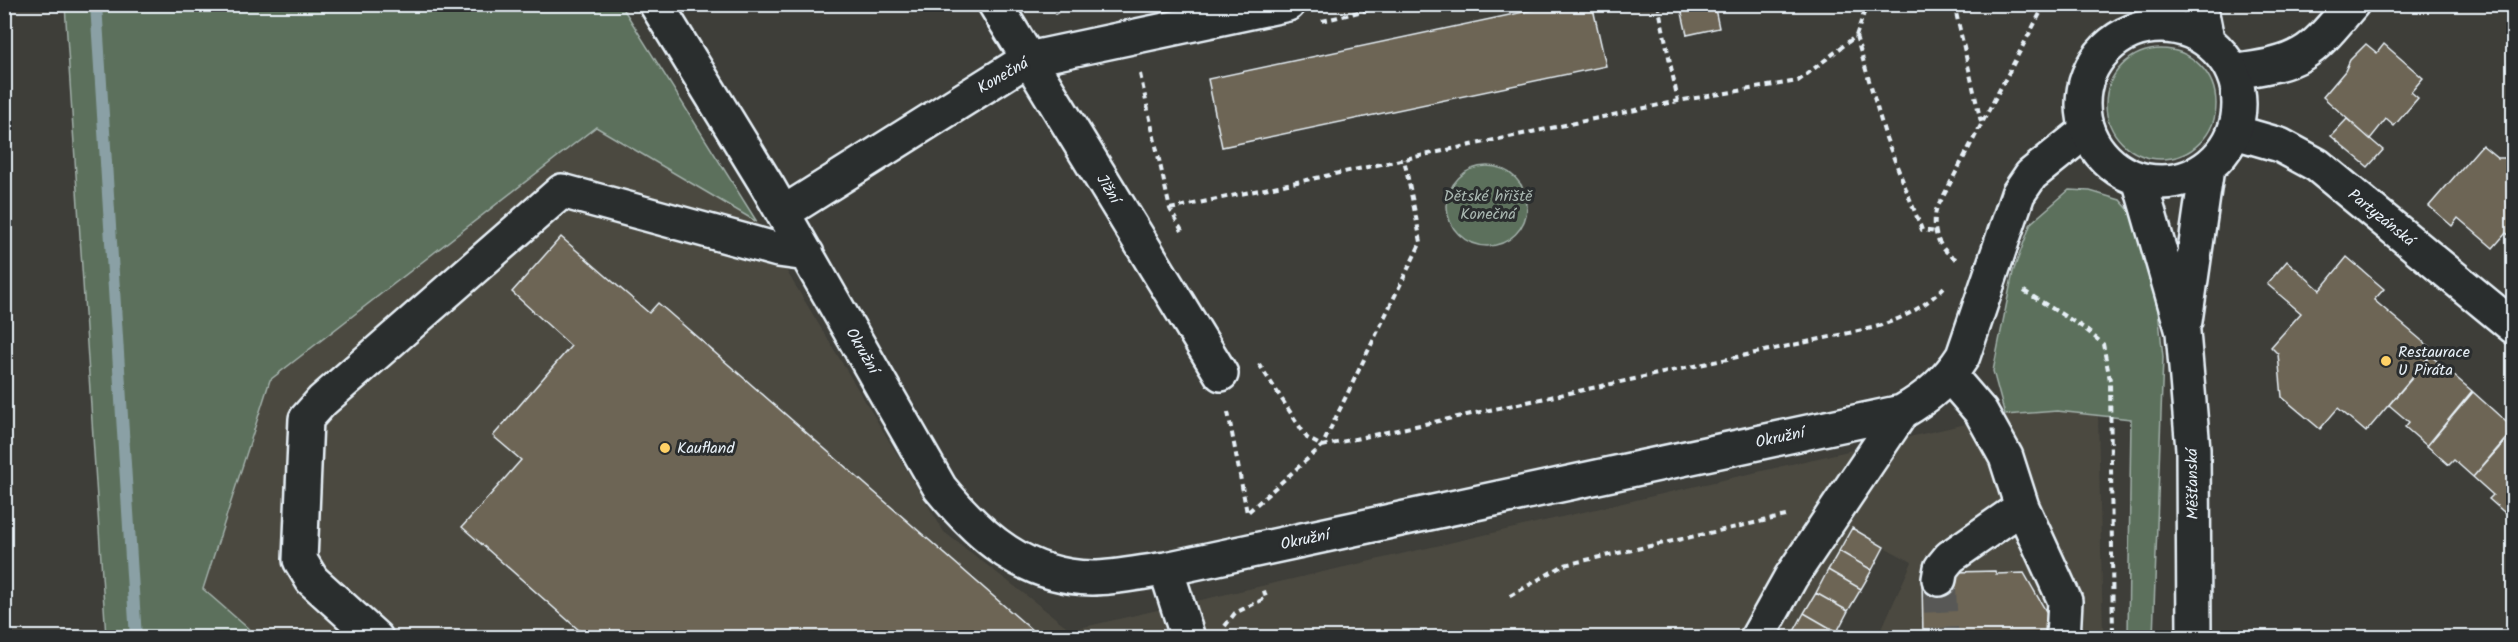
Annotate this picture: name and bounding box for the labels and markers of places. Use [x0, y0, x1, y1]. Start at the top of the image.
place label: Restaurace U Piráta [2398, 340, 2470, 383]
marker: Restaurace U Piráta [2379, 354, 2393, 368]
place label: Kaufland [677, 436, 735, 461]
marker: Kaufland [658, 441, 672, 455]

